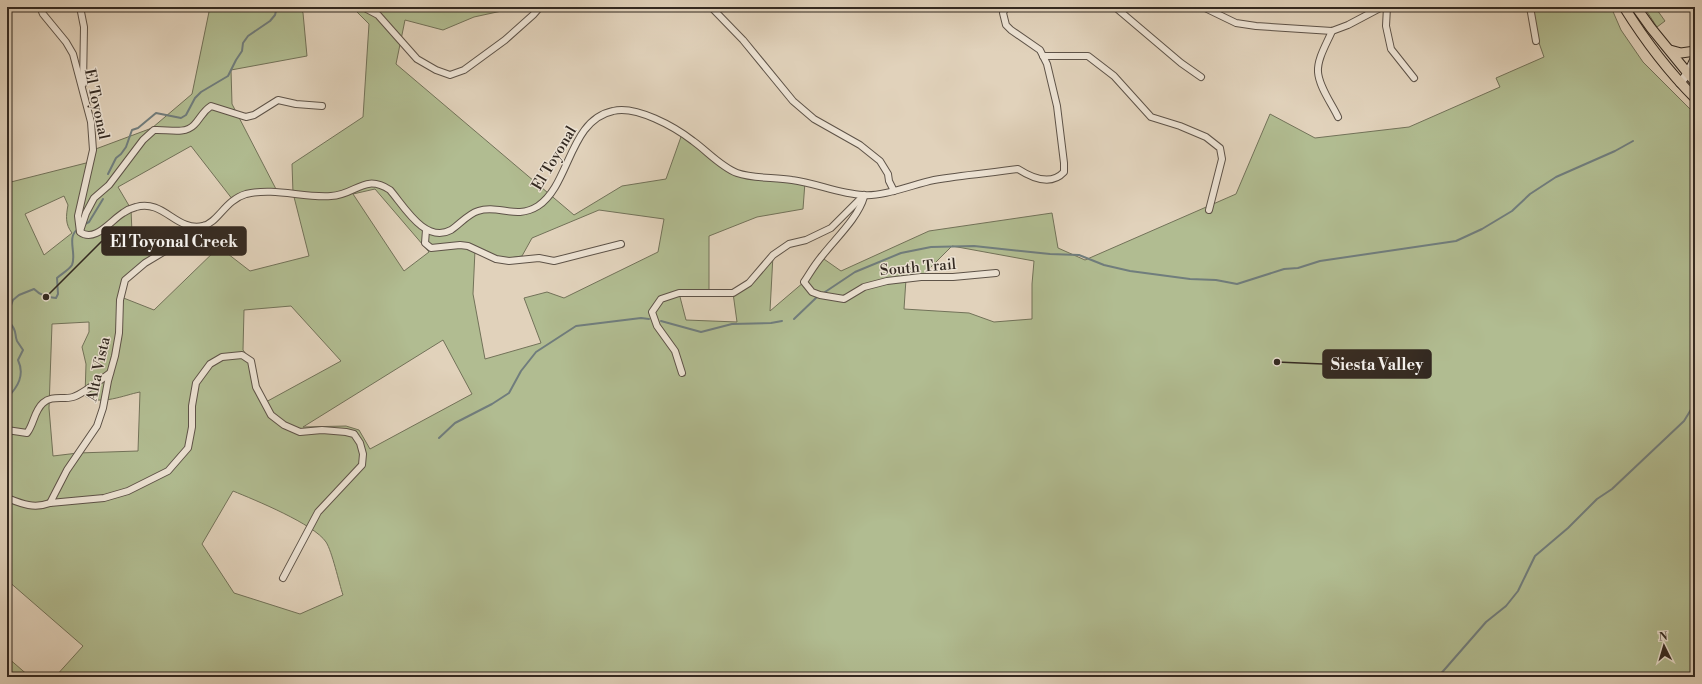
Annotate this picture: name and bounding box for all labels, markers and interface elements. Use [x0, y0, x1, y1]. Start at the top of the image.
street label: El Toyonal [80, 67, 113, 142]
street label: El Toyonal [528, 122, 581, 194]
callout: El Toyonal Creek [102, 227, 246, 255]
text: El Toyonal Creek [110, 232, 239, 252]
street label: South Trail [879, 255, 957, 280]
street label: Alta Vista [82, 335, 115, 404]
callout: Siesta Valley [1323, 350, 1431, 378]
text: Siesta Valley [1331, 355, 1424, 375]
north arrow [1644, 626, 1684, 666]
text: N [1658, 630, 1668, 644]

